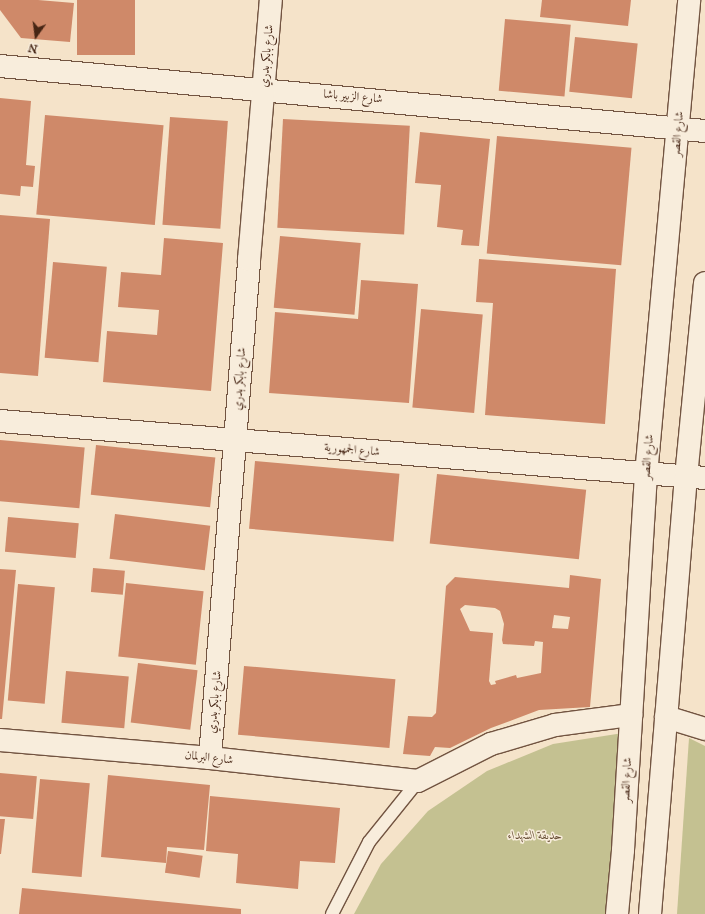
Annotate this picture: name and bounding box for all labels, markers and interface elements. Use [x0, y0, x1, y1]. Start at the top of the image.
north arrow [16, 16, 56, 56]
street label: شارع بابكر بدري [257, 24, 277, 88]
text: N [27, 41, 39, 56]
street label: شارع الزبير باشا [323, 87, 383, 107]
street label: شارع القصر [669, 111, 687, 157]
street label: شارع بابكر بدري [231, 347, 249, 411]
street label: شارع القصر [639, 434, 657, 480]
street label: شارع الجمهورية [324, 440, 380, 460]
street label: شارع بابكر بدري [205, 670, 225, 734]
street label: شارع البرلمان [184, 748, 234, 768]
street label: شارع القصر [619, 757, 635, 803]
park label: حديقة الشهداء [508, 829, 562, 843]

